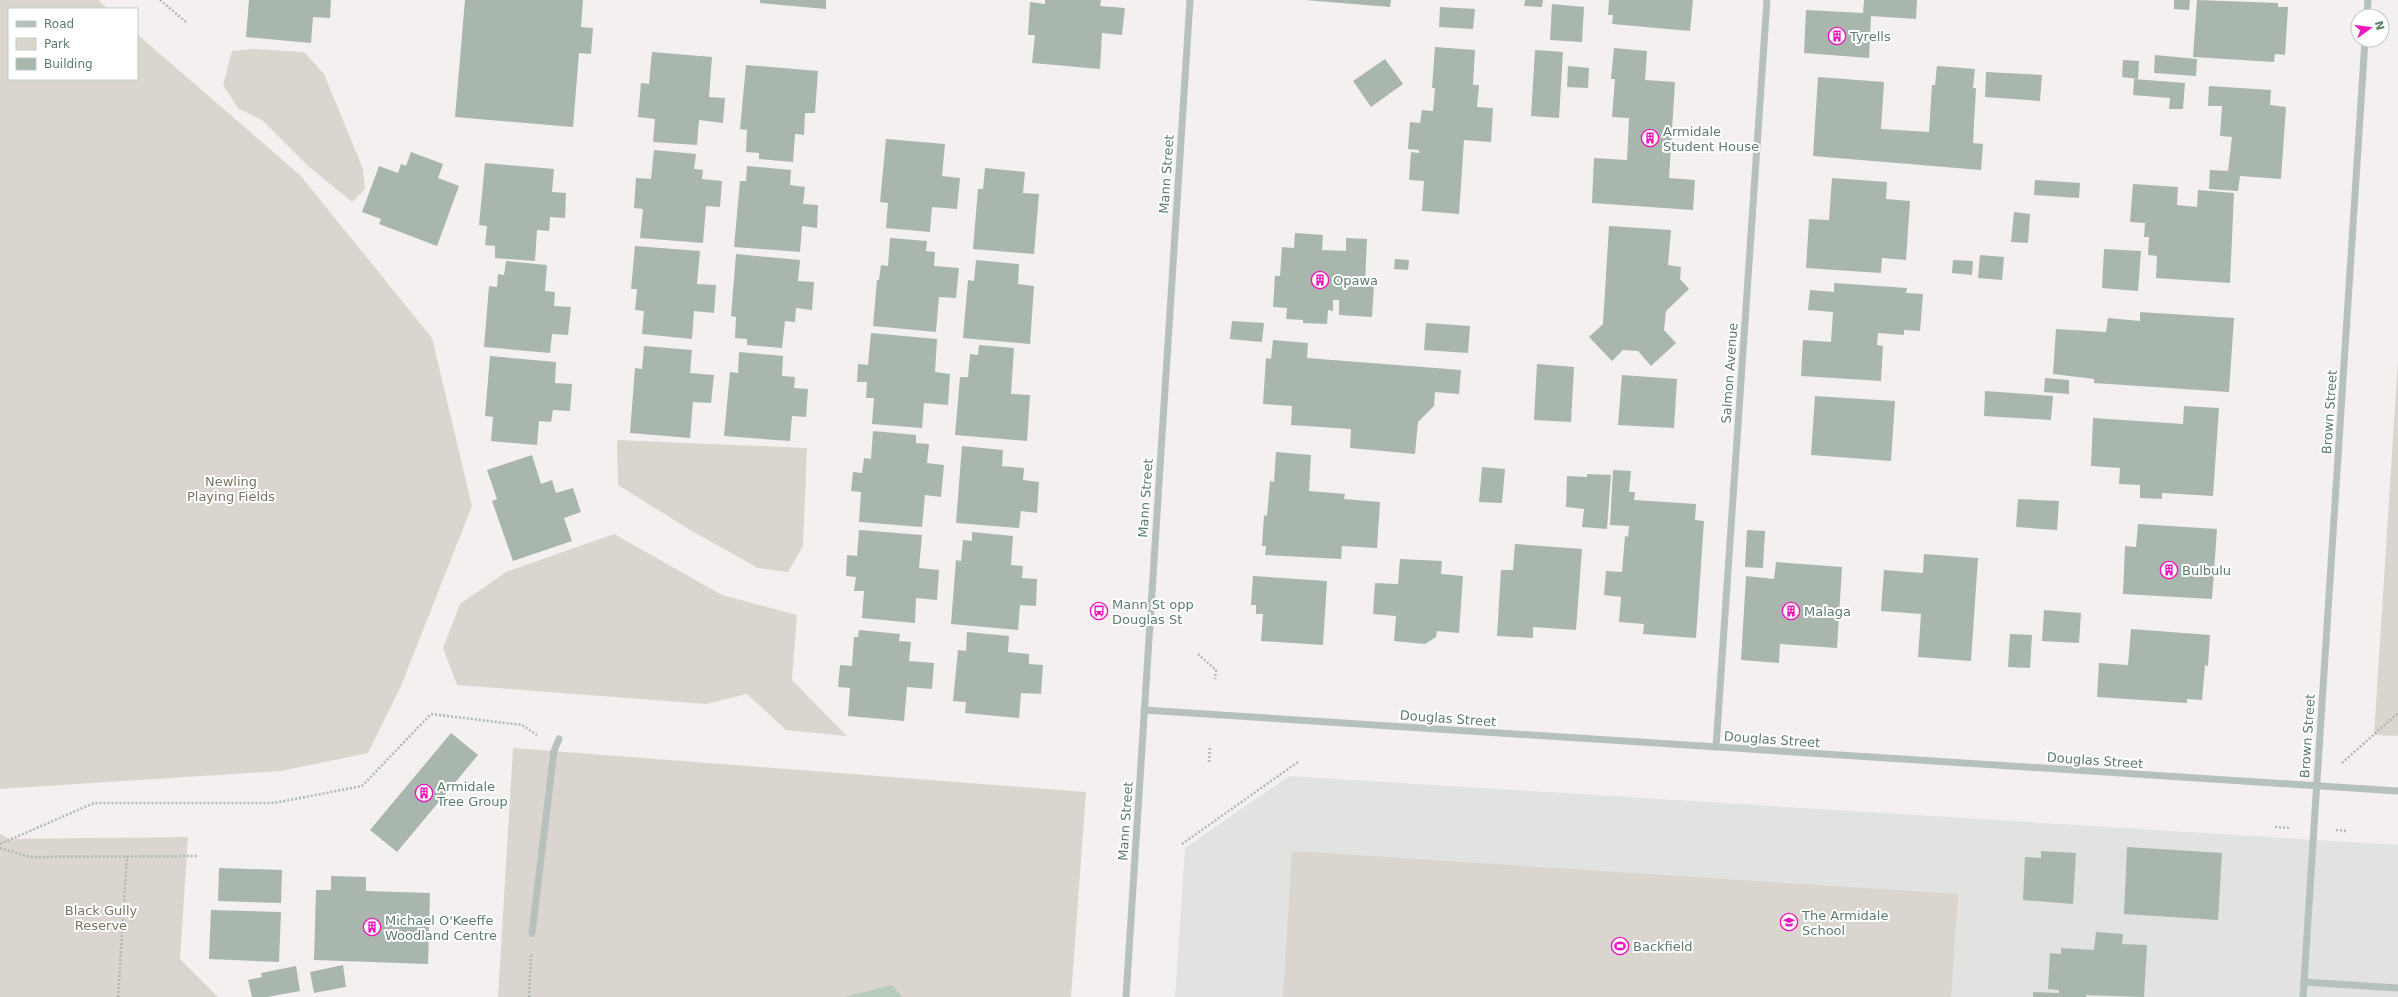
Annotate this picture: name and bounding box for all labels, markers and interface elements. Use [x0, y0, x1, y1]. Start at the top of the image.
legend [8, 8, 138, 80]
north arrow [2350, 8, 2390, 48]
text: Road [44, 17, 74, 31]
text: N [2372, 20, 2387, 32]
building icon: Tyrells [1827, 26, 1847, 46]
place label: Tyrells [1849, 29, 1891, 44]
text: Park [44, 37, 70, 51]
text: Building [44, 57, 93, 71]
place label: Armidale Student House [1663, 124, 1759, 154]
building icon: Armidale Student House [1640, 128, 1660, 148]
street label: Mann Street [1156, 134, 1177, 214]
building icon: Opawa [1310, 270, 1330, 290]
place label: Opawa [1333, 273, 1378, 288]
street label: Salmon Avenue [1718, 322, 1741, 424]
street label: Brown Street [2319, 369, 2340, 455]
street label: Mann Street [1135, 458, 1156, 538]
park label: Newling Playing Fields [187, 474, 275, 504]
building icon: Bulbulu [2159, 560, 2179, 580]
place label: Bulbulu [2182, 563, 2231, 578]
place label: Mann St opp Douglas St [1112, 597, 1194, 627]
bus stop icon: Mann St opp Douglas St [1089, 601, 1109, 621]
building icon: Malaga [1781, 601, 1801, 621]
place label: Malaga [1804, 604, 1851, 619]
street label: Brown Street [2297, 693, 2318, 779]
street label: Douglas Street [1399, 708, 1497, 729]
street label: Douglas Street [1723, 729, 1821, 750]
street label: Douglas Street [2046, 750, 2144, 771]
place label: Armidale Tree Group [436, 779, 508, 809]
street label: Mann Street [1115, 781, 1136, 861]
building icon: Armidale Tree Group [414, 783, 434, 803]
park label: Black Gully Reserve [65, 903, 138, 933]
place label: The Armidale School [1801, 908, 1888, 938]
school or university icon: The Armidale School [1779, 912, 1799, 932]
place label: Michael O'Keeffe Woodland Centre [385, 913, 497, 943]
building icon: Michael O'Keeffe Woodland Centre [362, 917, 382, 937]
sports icon: Backfield [1610, 936, 1630, 956]
place label: Backfield [1633, 939, 1693, 954]

